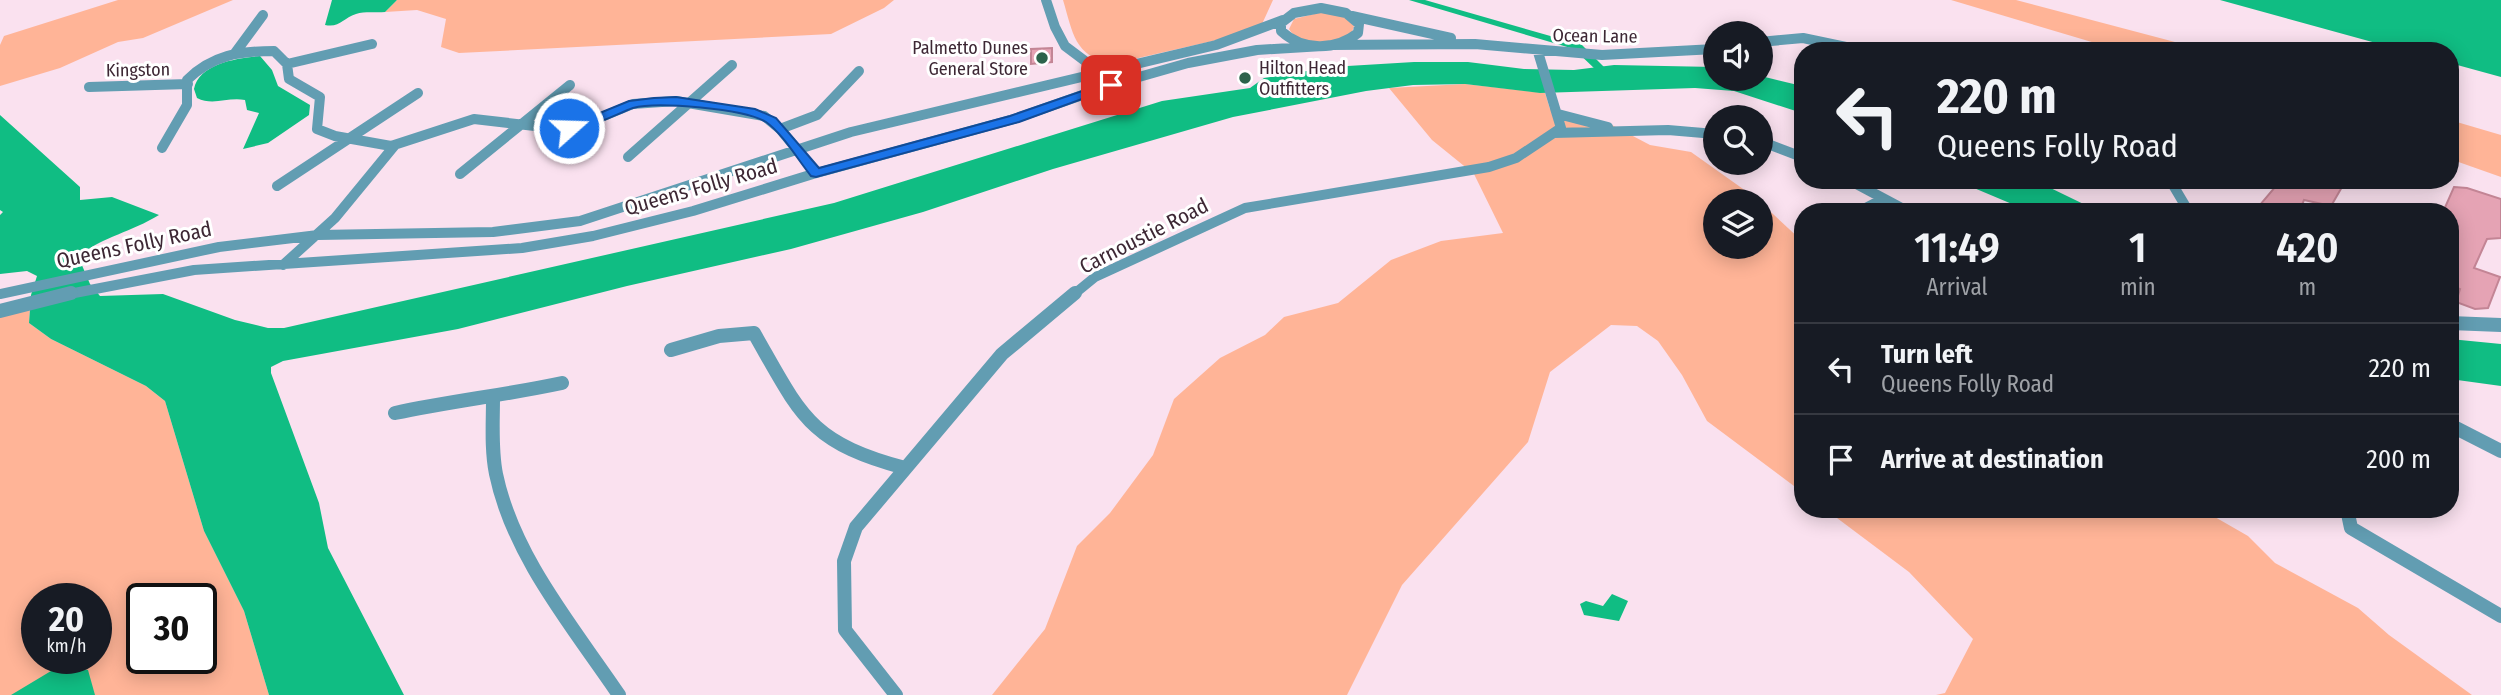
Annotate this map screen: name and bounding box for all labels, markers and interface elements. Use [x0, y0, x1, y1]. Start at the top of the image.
map controls [1703, 21, 1773, 259]
button: sound [1703, 21, 1773, 91]
street label: Ocean Lane [1552, 24, 1638, 48]
place label: Palmetto Dunes General Store [912, 37, 1028, 80]
marker: Palmetto Dunes General Store [1034, 50, 1050, 66]
pin [1081, 55, 1141, 115]
place label: Hilton Head Outfitters [1259, 57, 1346, 100]
street label: Kingston [106, 58, 170, 82]
icon: arrive [1092, 66, 1130, 104]
text: 220 m [1937, 67, 2057, 126]
marker: Hilton Head Outfitters [1237, 70, 1253, 86]
icon: left [1822, 70, 1913, 161]
position arrow [532, 91, 606, 165]
button: search [1703, 105, 1773, 175]
text: Queens Folly Road [1937, 127, 2178, 165]
street label: Queens Folly Road [621, 153, 781, 221]
button: layers [1703, 189, 1773, 259]
street label: Carnoustie Road [1075, 192, 1213, 280]
street label: Queens Folly Road [54, 216, 214, 274]
text: 11:49 [1914, 223, 2000, 273]
text: 1 [2129, 223, 2147, 273]
text: 420 [2276, 223, 2339, 273]
text: Arrival [1927, 273, 1988, 301]
text: min [2120, 273, 2156, 301]
text: m [2298, 273, 2316, 301]
text: Turn left [1881, 339, 1973, 370]
icon: left [1822, 350, 1860, 388]
text: 220 m [2368, 353, 2431, 384]
text: Queens Folly Road [1881, 370, 2054, 398]
icon: arrive [1822, 441, 1860, 479]
text: Arrive at destination [1881, 444, 2104, 475]
text: 200 m [2366, 444, 2431, 475]
speed limit sign: 30 [126, 583, 217, 674]
text: 20 [49, 598, 84, 640]
text: km/h [46, 635, 87, 657]

